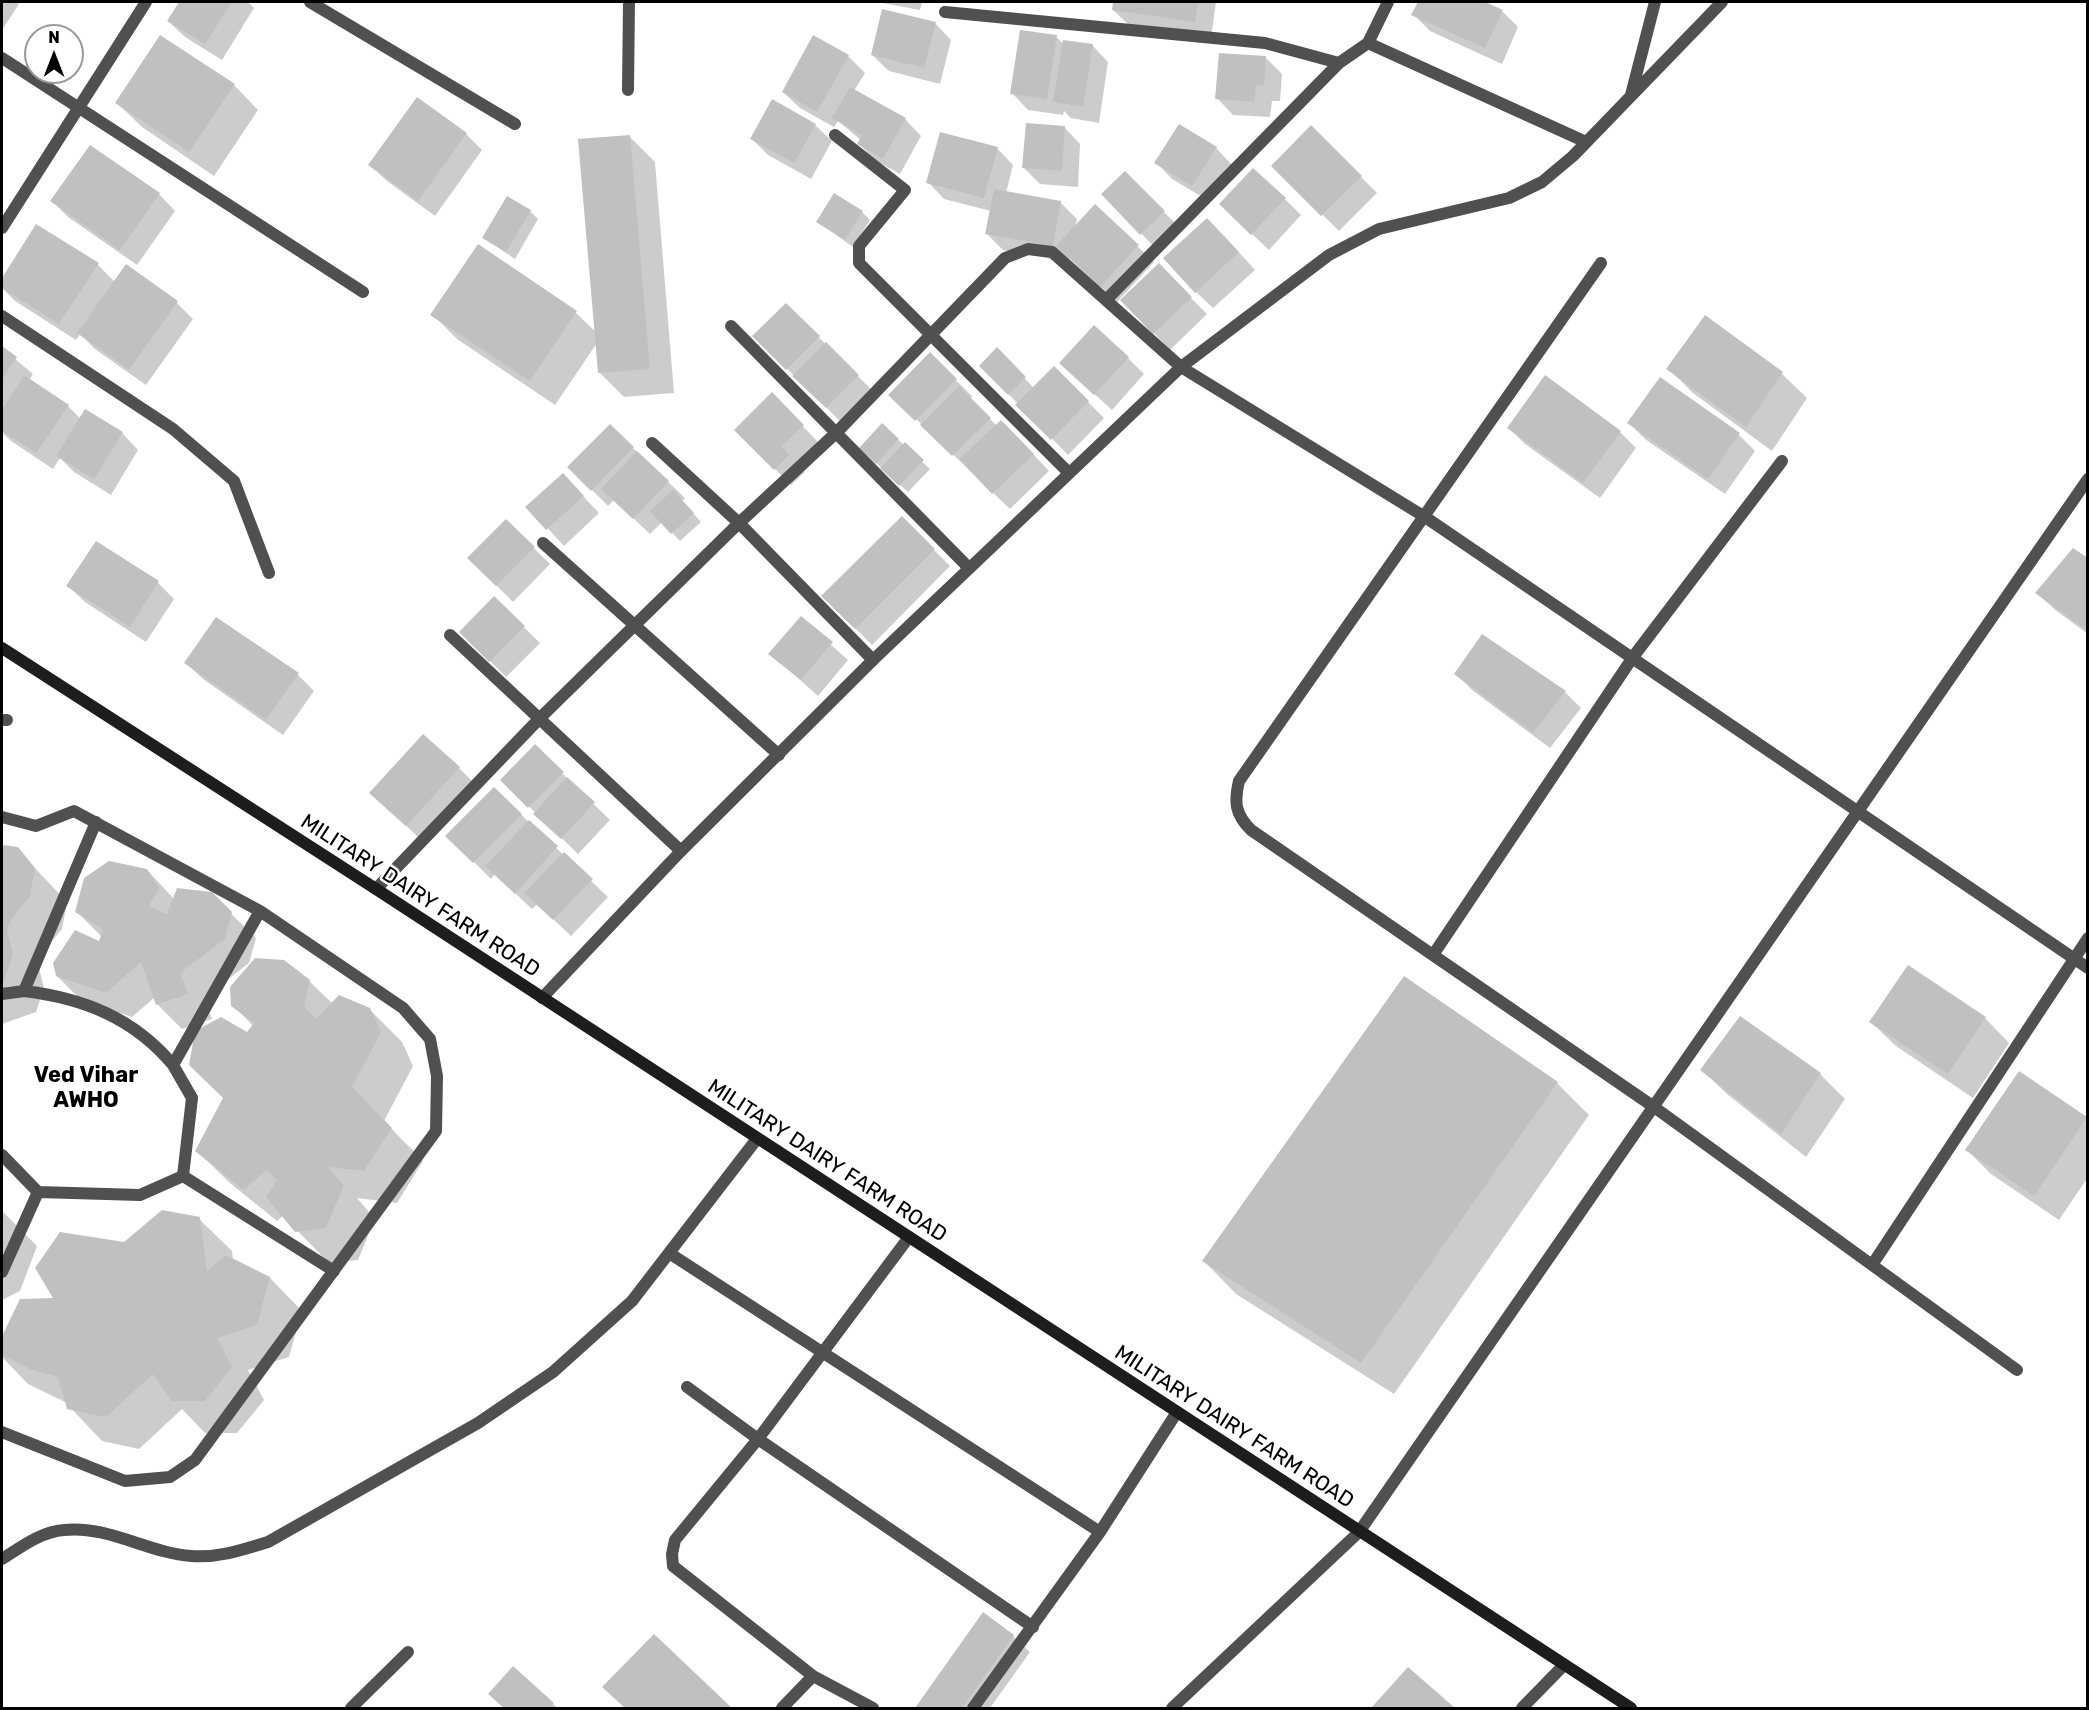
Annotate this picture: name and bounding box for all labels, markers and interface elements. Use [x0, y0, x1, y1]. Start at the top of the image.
north arrow [24, 24, 84, 84]
text: N [48, 28, 60, 47]
street label: MILITARY DAIRY FARM ROAD [296, 809, 544, 983]
district label: Ved Vihar AWHO [34, 1063, 138, 1114]
street label: MILITARY DAIRY FARM ROAD [703, 1074, 951, 1248]
street label: MILITARY DAIRY FARM ROAD [1110, 1340, 1358, 1514]

